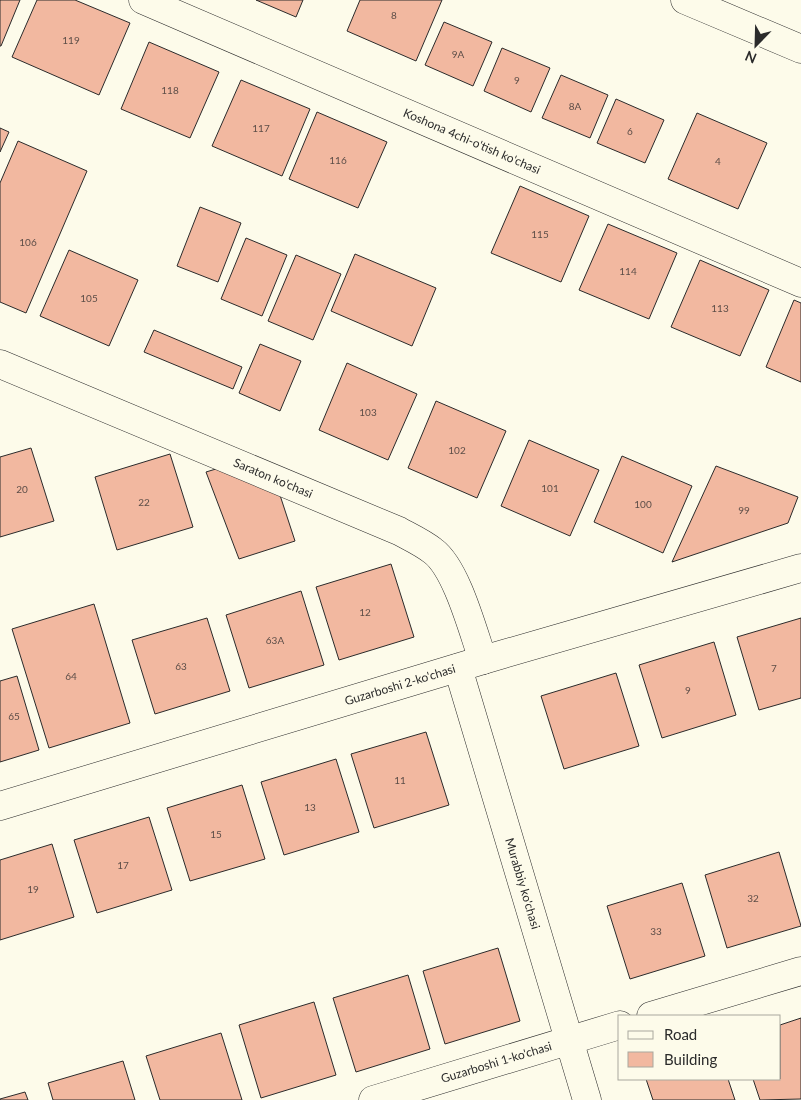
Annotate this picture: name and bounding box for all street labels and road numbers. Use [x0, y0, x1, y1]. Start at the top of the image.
street label: Koshona 4chi-o'tish ko'chasi [401, 105, 543, 177]
street label: Saraton ko'chasi [231, 455, 315, 501]
street label: Guzarboshi 2-ko'chasi [343, 661, 457, 708]
street label: Murabbiy ko'chasi [502, 836, 544, 931]
street label: Guzarboshi 1-ko'chasi [439, 1038, 554, 1086]

